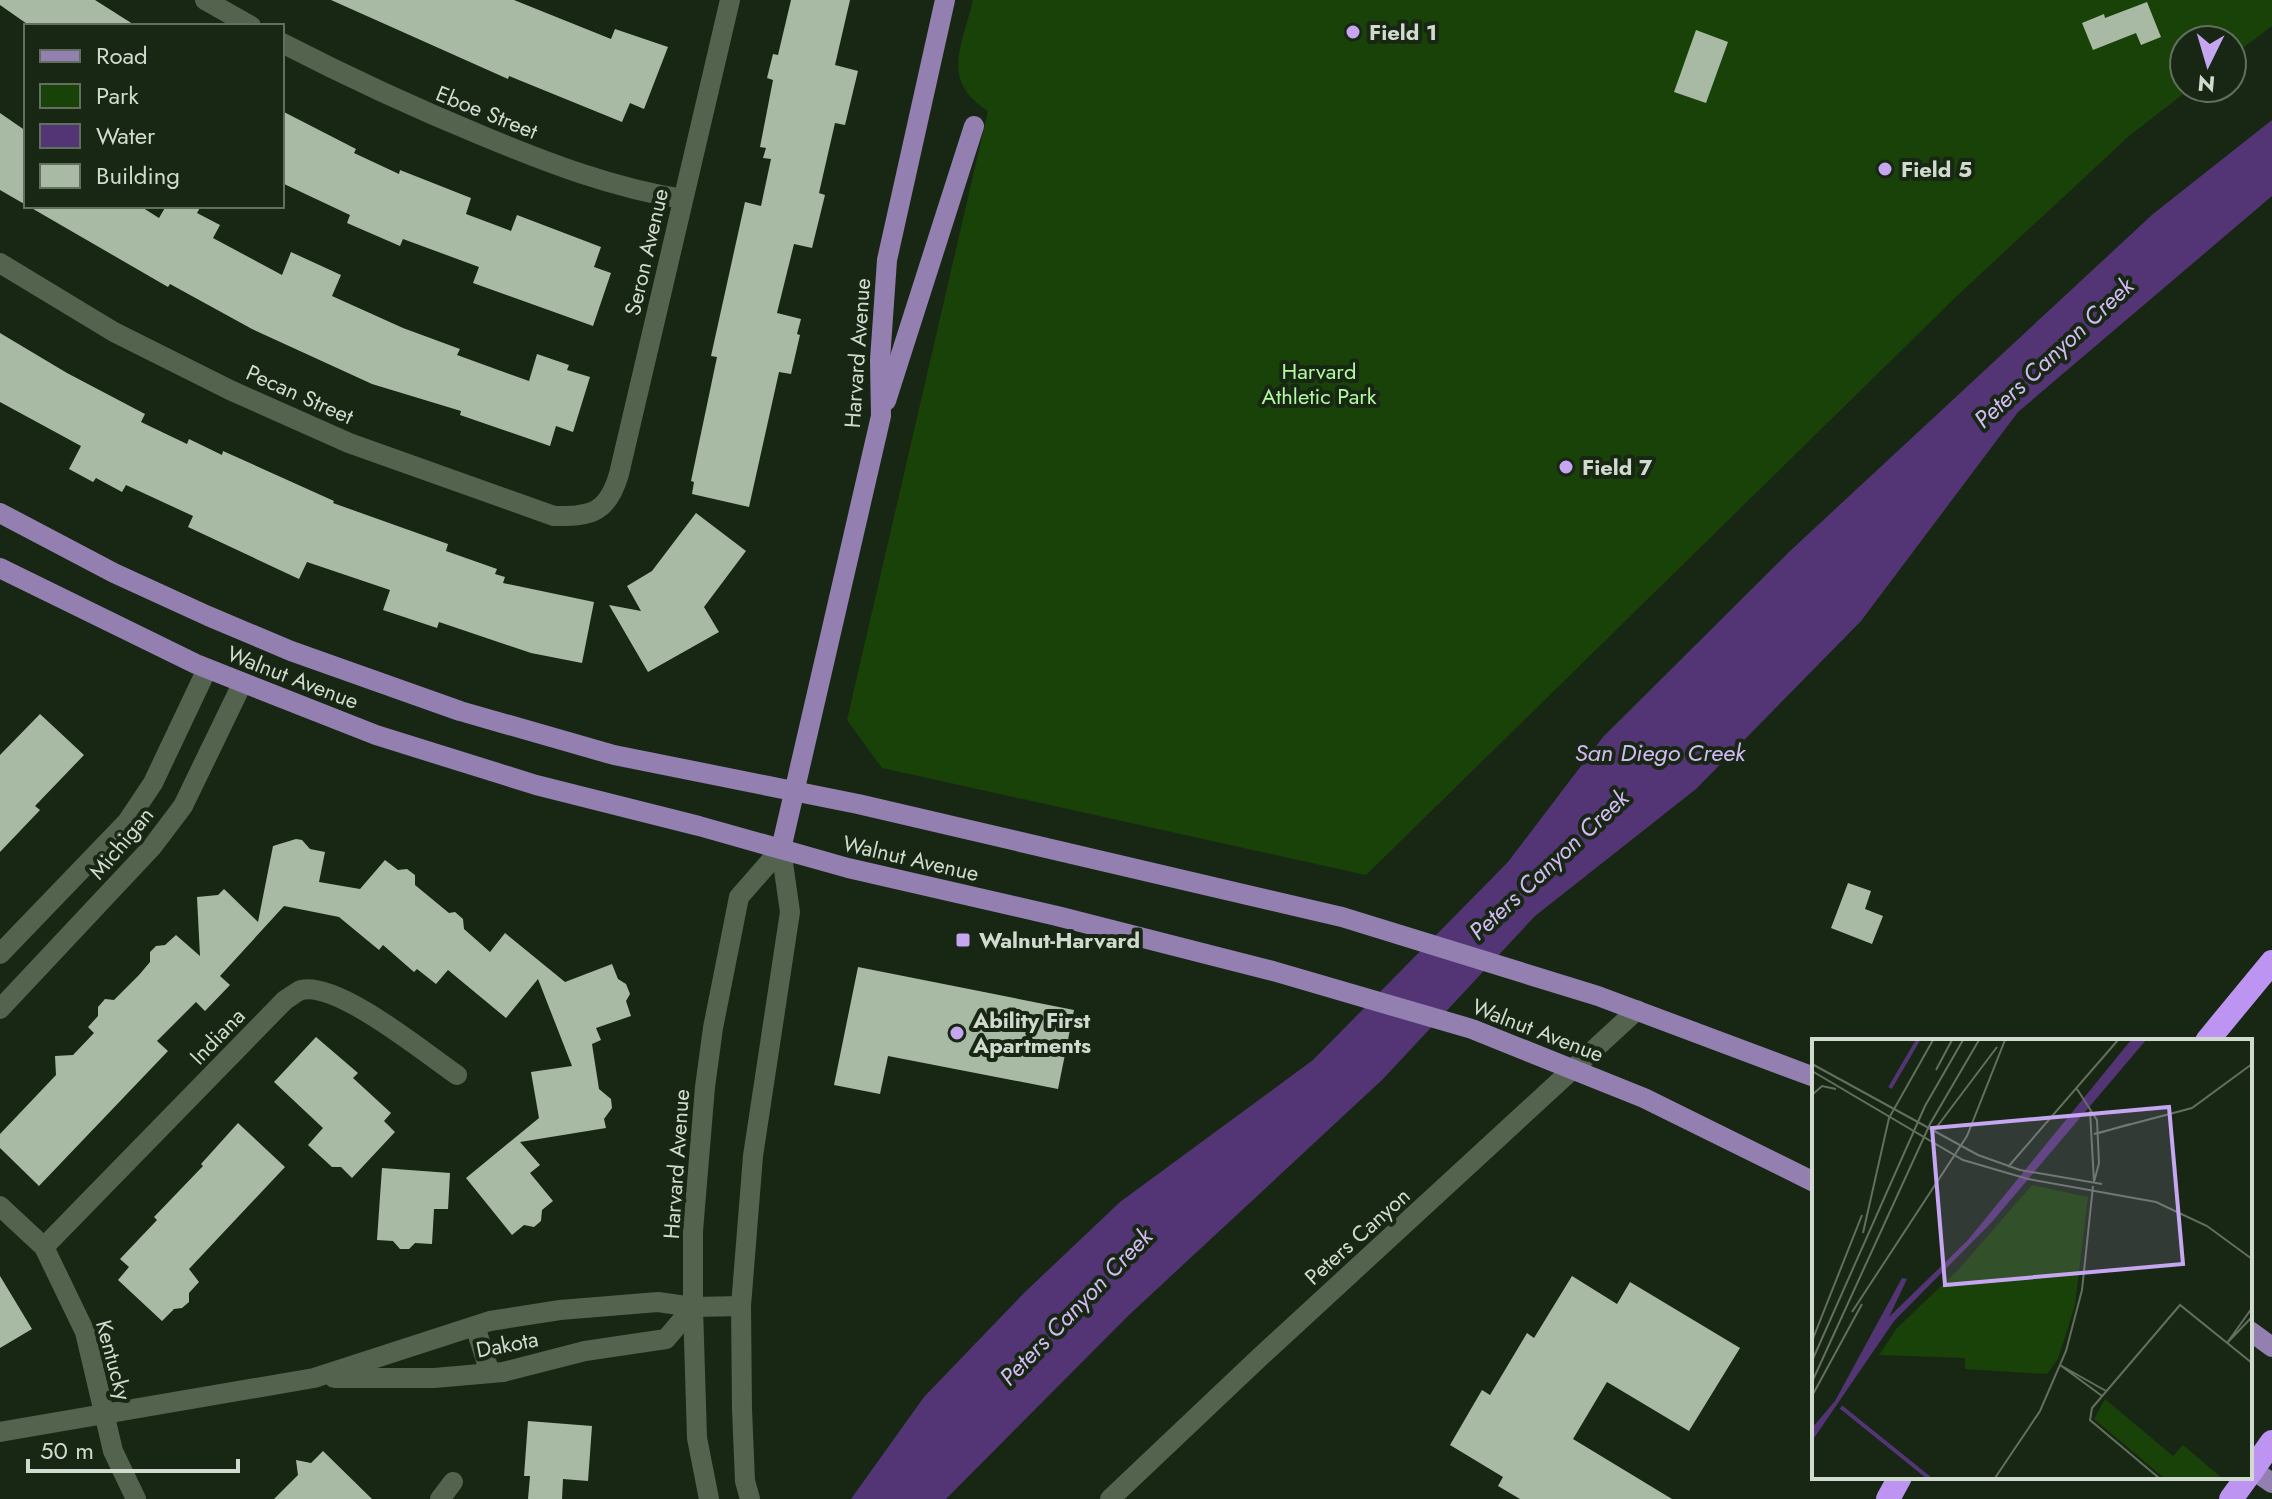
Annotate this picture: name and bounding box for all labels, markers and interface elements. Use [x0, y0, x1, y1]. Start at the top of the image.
place label: Field 1 [1369, 16, 1437, 48]
marker: Field 1 [1344, 23, 1362, 41]
legend [24, 24, 284, 208]
north arrow [2168, 24, 2248, 104]
text: Road [96, 38, 148, 73]
text: N [2196, 67, 2216, 101]
street label: Eboe Street [431, 77, 543, 147]
text: Park [96, 78, 139, 113]
text: Water [96, 118, 156, 153]
place label: Field 5 [1901, 153, 1972, 185]
text: Building [96, 158, 180, 193]
marker: Field 5 [1876, 160, 1894, 178]
street label: Seron Avenue [616, 185, 676, 319]
water label: Peters Canyon Creek [1966, 268, 2143, 436]
street label: Harvard Avenue [836, 277, 878, 429]
park label: Harvard Athletic Park [1261, 355, 1377, 412]
street label: Pecan Street [241, 356, 359, 432]
place label: Field 7 [1582, 451, 1653, 483]
marker: Field 7 [1557, 458, 1575, 476]
street label: Walnut Avenue [223, 637, 363, 717]
water label: San Diego Creek [1575, 735, 1747, 770]
water label: Peters Canyon Creek [1461, 780, 1638, 948]
street label: Michigan [81, 800, 161, 886]
street label: Walnut Avenue [840, 827, 982, 889]
place label: Walnut-Harvard [979, 924, 1140, 956]
marker: Walnut-Harvard [954, 931, 972, 949]
street label: Walnut Avenue [1468, 990, 1608, 1070]
street label: Indiana [182, 1000, 252, 1072]
place label: Ability First Apartments [972, 1004, 1091, 1061]
marker: Ability First Apartments [948, 1024, 966, 1042]
inset map [1812, 1039, 2252, 1479]
street label: Harvard Avenue [655, 1088, 697, 1240]
street label: Peters Canyon [1297, 1180, 1417, 1292]
water label: Peters Canyon Creek [991, 1219, 1161, 1393]
street label: Kentucky [88, 1316, 140, 1404]
street label: Dakota [473, 1322, 541, 1366]
scale bar [28, 1423, 238, 1473]
text: 50 m [40, 1433, 94, 1468]

